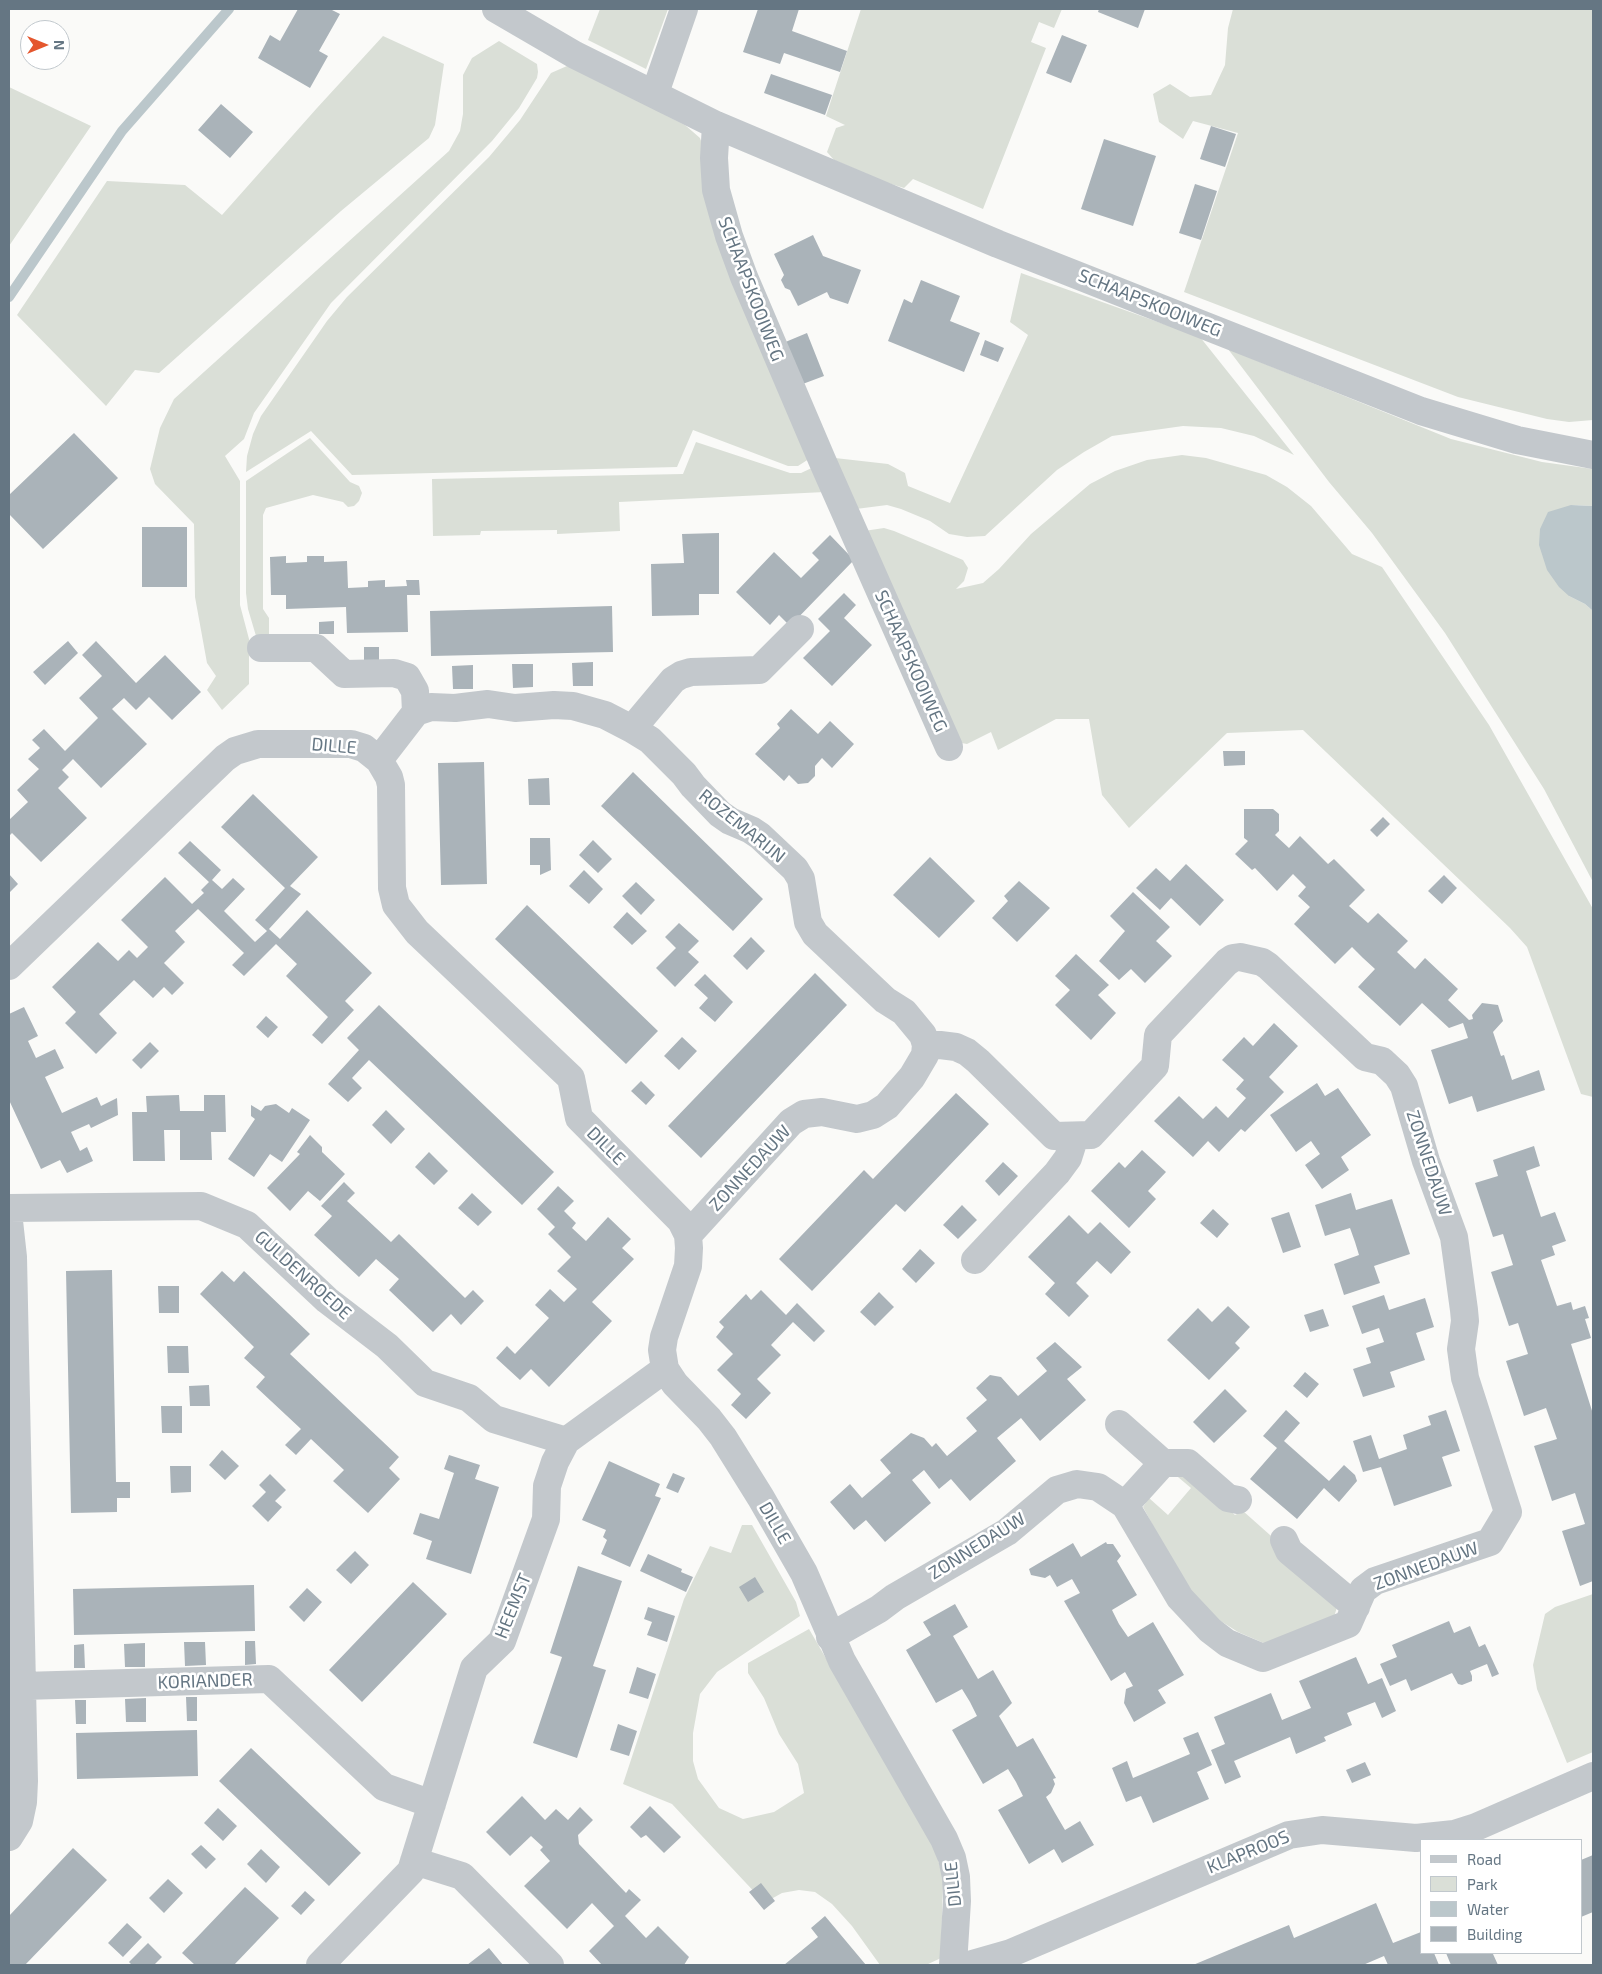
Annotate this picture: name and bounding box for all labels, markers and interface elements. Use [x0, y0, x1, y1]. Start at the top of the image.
north arrow [20, 20, 70, 70]
text: N [51, 40, 68, 50]
street label: SCHAAPSKOOIWEG [714, 214, 788, 364]
street label: SCHAAPSKOOIWEG [1075, 264, 1225, 342]
street label: SCHAAPSKOOIWEG [870, 587, 952, 735]
street label: DILLE [311, 733, 357, 759]
street label: ROZEMARIJN [694, 785, 790, 867]
street label: ZONNEDAUW [1402, 1108, 1456, 1218]
street label: ZONNEDAUW [705, 1121, 795, 1215]
street label: DILLE [582, 1122, 630, 1170]
street label: GULDENROEDE [250, 1226, 356, 1324]
street label: DILLE [754, 1498, 796, 1548]
street label: ZONNEDAUW [925, 1508, 1029, 1584]
street label: ZONNEDAUW [1371, 1537, 1481, 1595]
street label: HEEMST [490, 1570, 536, 1642]
street label: KORIANDER [157, 1669, 253, 1693]
street label: KLAPROOS [1204, 1826, 1292, 1878]
legend [1420, 1839, 1582, 1954]
text: Road [1467, 1850, 1502, 1868]
street label: DILLE [940, 1860, 966, 1908]
text: Park [1467, 1875, 1498, 1893]
text: Water [1467, 1900, 1509, 1918]
text: Building [1467, 1925, 1522, 1943]

